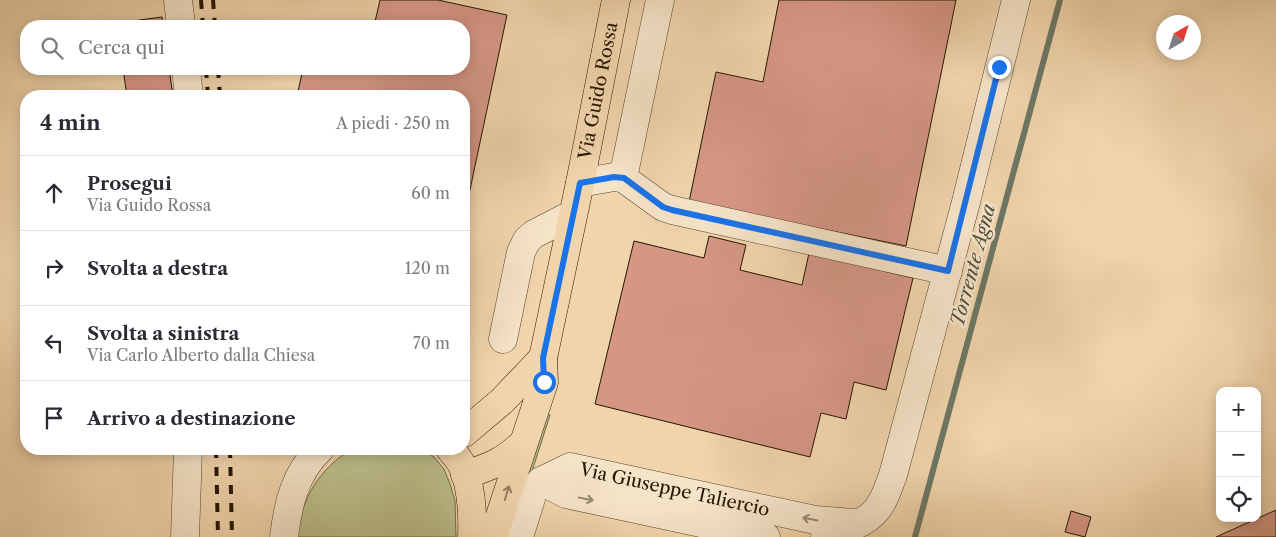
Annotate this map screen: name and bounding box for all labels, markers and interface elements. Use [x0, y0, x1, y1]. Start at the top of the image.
north arrow [1156, 15, 1201, 60]
search box [20, 20, 470, 75]
street label: Via Guido Rossa [574, 20, 623, 162]
icon: search [38, 34, 66, 62]
text: Cerca qui [78, 36, 165, 59]
route end [988, 56, 1011, 79]
text: 4 min [40, 110, 101, 135]
text: A piedi · 250 m [336, 113, 450, 133]
text: Prosegui [87, 172, 172, 195]
icon: ahead [40, 179, 68, 207]
text: 60 m [411, 183, 450, 203]
text: Via Guido Rossa [87, 195, 211, 215]
water label: Torrente Agna [946, 201, 1001, 329]
icon: right [40, 254, 68, 282]
text: Svolta a destra [87, 257, 228, 280]
text: 120 m [405, 258, 450, 278]
text: Svolta a sinistra [87, 322, 240, 345]
icon: left [40, 329, 68, 357]
text: 70 m [413, 333, 450, 353]
text: Via Carlo Alberto dalla Chiesa [87, 345, 315, 365]
route start [533, 371, 556, 394]
map controls [1216, 387, 1261, 522]
button: + [1216, 387, 1261, 432]
icon: arrive [40, 404, 68, 432]
text: Arrivo a destinazione [87, 407, 296, 430]
button: − [1216, 432, 1261, 477]
street label: Via Giuseppe Taliercio [577, 458, 772, 521]
button: locate [1216, 477, 1261, 522]
one-way arrow [503, 485, 512, 501]
one-way arrow [578, 494, 594, 504]
one-way arrow [802, 514, 818, 523]

